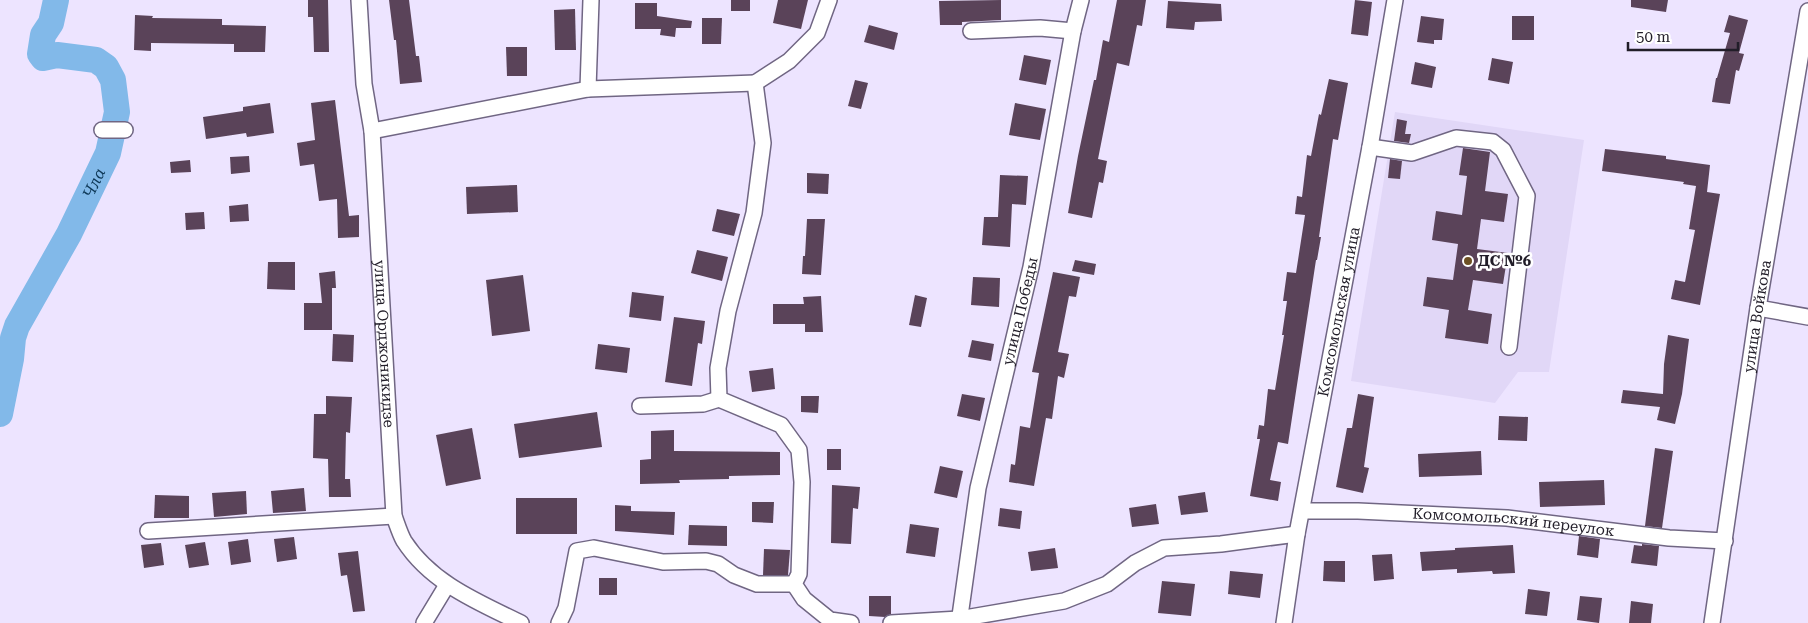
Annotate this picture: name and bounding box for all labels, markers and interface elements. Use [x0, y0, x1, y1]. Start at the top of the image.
scale bar [1628, 20, 1738, 52]
text: 50 m [1636, 28, 1671, 46]
water label: Чла [78, 165, 109, 201]
street label: Комсомольская улица [1314, 226, 1364, 398]
place label: ДС №6 [1478, 252, 1532, 270]
marker: ДС №6 [1462, 255, 1474, 267]
street label: улица Победы [999, 256, 1042, 367]
street label: улица Орджоникидзе [370, 259, 398, 428]
street label: улица Войкова [1740, 259, 1775, 374]
street label: Комсомольский переулок [1412, 505, 1616, 540]

